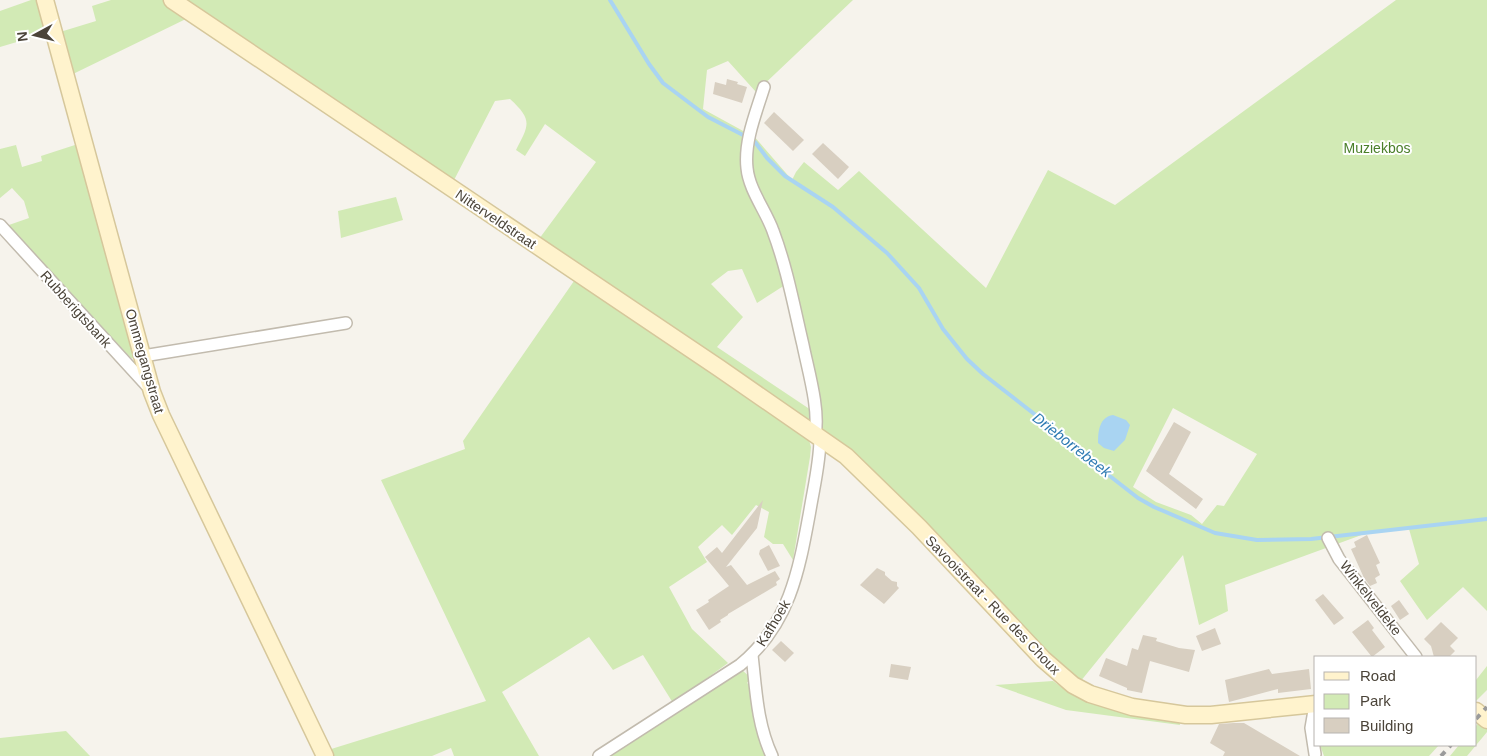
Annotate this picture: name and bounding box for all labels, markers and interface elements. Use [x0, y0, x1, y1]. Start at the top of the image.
north arrow [10, 10, 60, 60]
text: N [14, 31, 31, 43]
park label: Muziekbos [1344, 140, 1410, 156]
street label: Nitterveldstraat [452, 186, 540, 252]
street label: Rubberigtsbank [37, 267, 115, 352]
street label: Ommegangstraat [122, 307, 168, 415]
water label: Drieborrebeek [1030, 409, 1116, 481]
street label: Savooistraat - Rue des Choux [922, 532, 1064, 678]
street label: Winkelveldeke [1337, 558, 1405, 639]
street label: Kafhoek [753, 596, 794, 649]
legend [1314, 656, 1477, 746]
text: Road [1360, 667, 1396, 684]
text: Park [1360, 692, 1391, 709]
text: Building [1360, 717, 1413, 734]

